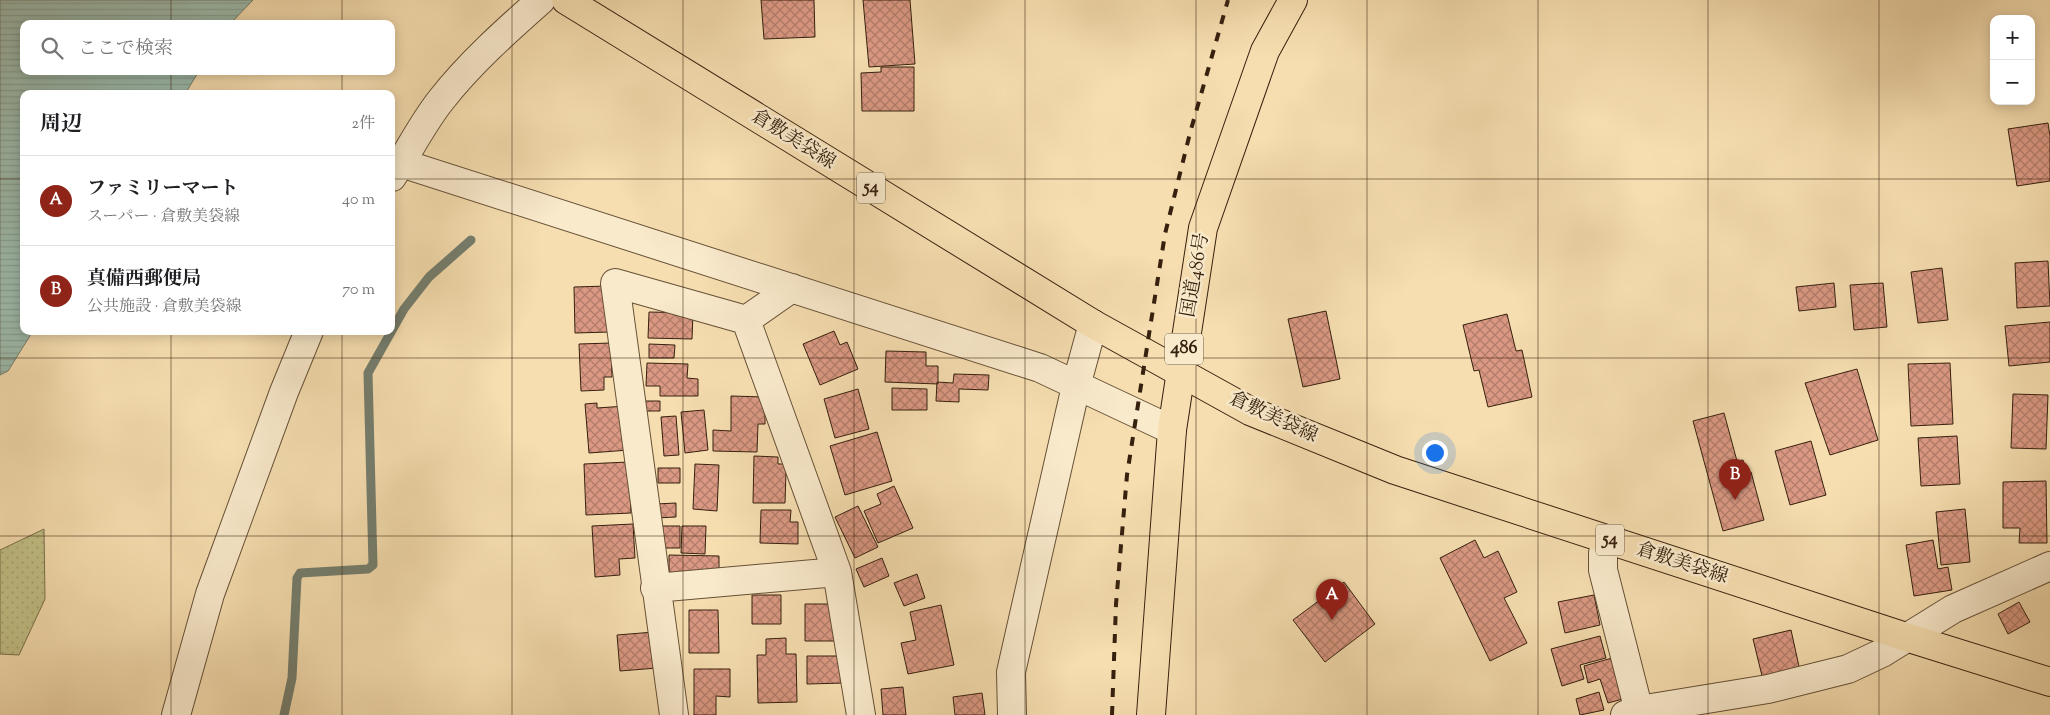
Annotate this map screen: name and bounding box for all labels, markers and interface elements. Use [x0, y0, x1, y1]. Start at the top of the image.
map controls [1990, 15, 2035, 105]
button: + [1990, 15, 2035, 60]
search box [20, 20, 395, 75]
icon: search [38, 34, 66, 62]
text: ここで検索 [78, 36, 173, 63]
button: − [1990, 60, 2035, 105]
street label: 倉敷美袋線 [746, 103, 840, 177]
text: 周辺 [40, 110, 82, 140]
text: 2件 [352, 113, 375, 136]
road number: 54 [857, 172, 885, 204]
text: ファミリーマート [87, 176, 239, 203]
text: A [50, 189, 63, 212]
text: 40 m [342, 189, 375, 212]
text: スーパー · 倉敷美袋線 [87, 206, 240, 229]
street label: 国道486号 [1175, 231, 1217, 319]
text: 真備西郵便局 [87, 266, 201, 293]
text: B [51, 279, 61, 302]
text: 70 m [342, 279, 375, 302]
text: 公共施設 · 倉敷美袋線 [87, 296, 242, 319]
road number: 486 [1165, 334, 1203, 364]
street label: 倉敷美袋線 [1224, 386, 1322, 450]
your location [1422, 440, 1448, 466]
pin: B [1719, 459, 1751, 500]
road number: 54 [1596, 524, 1624, 556]
street label: 倉敷美袋線 [1633, 536, 1731, 592]
pin: A [1316, 579, 1348, 620]

